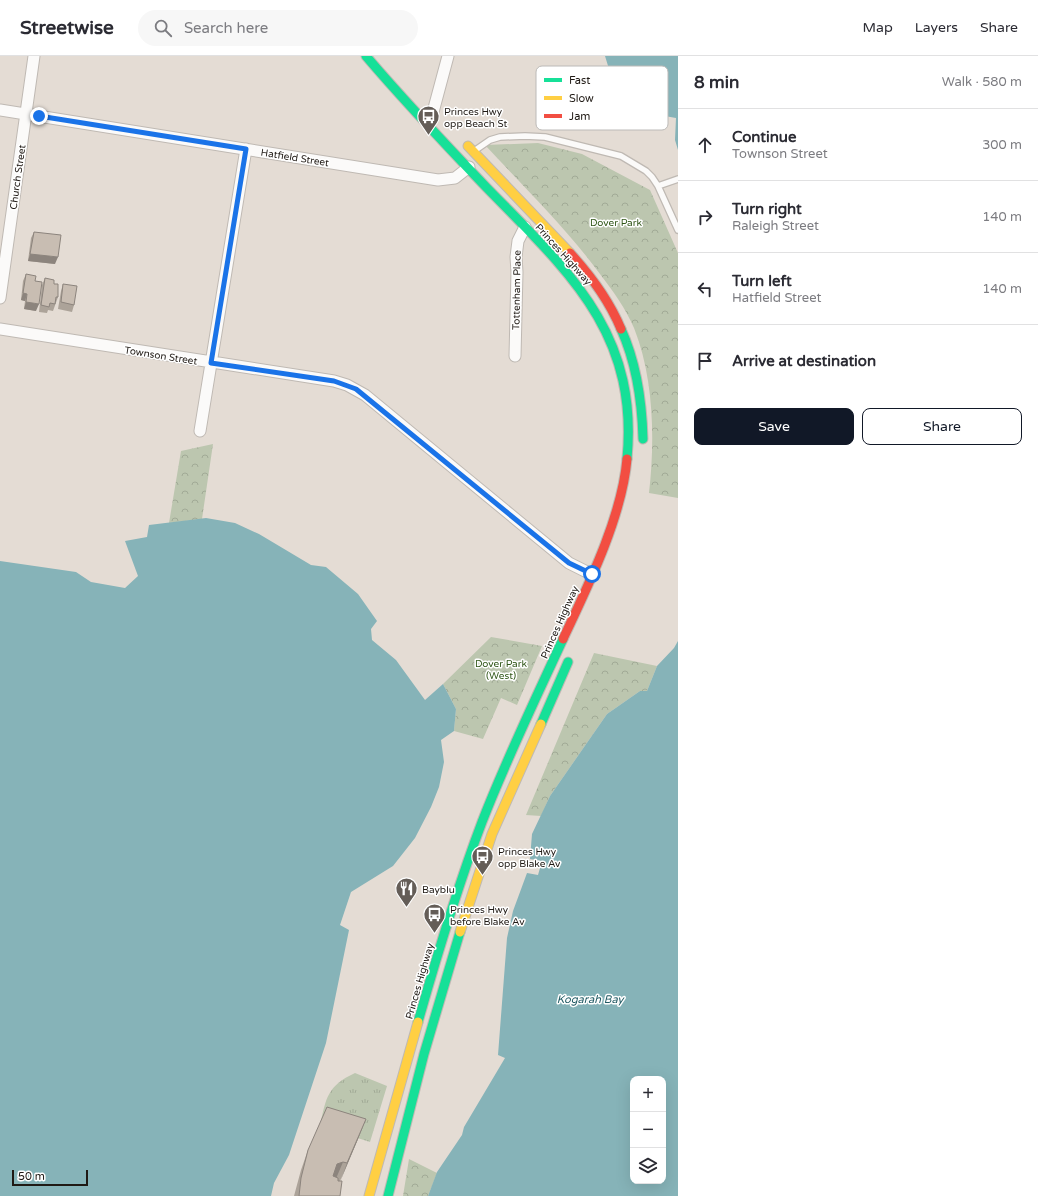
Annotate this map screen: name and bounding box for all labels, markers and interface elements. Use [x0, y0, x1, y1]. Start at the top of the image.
search box [138, 10, 418, 46]
text: Streetwise [20, 17, 114, 39]
icon: search [152, 17, 174, 39]
text: Search here [184, 19, 268, 37]
text: Map [863, 19, 893, 36]
text: Layers [915, 19, 958, 36]
text: Share [980, 19, 1018, 36]
legend [536, 66, 668, 130]
text: 8 min [694, 72, 739, 93]
text: Fast [569, 74, 590, 87]
text: Walk · 580 m [942, 74, 1022, 90]
text: Slow [569, 92, 594, 105]
bus stop icon: Princes Hwy opp Beach St [416, 104, 442, 137]
place label: Princes Hwy opp Beach St [444, 106, 507, 130]
route end [30, 107, 48, 125]
text: Jam [569, 110, 590, 123]
text: Continue [732, 128, 796, 146]
icon: ahead [694, 134, 716, 156]
text: 300 m [982, 137, 1022, 153]
street label: Church Street [7, 144, 29, 210]
text: Townson Street [732, 146, 828, 162]
street label: Hatfield Street [260, 147, 330, 169]
text: Turn right [732, 200, 802, 218]
icon: right [694, 206, 716, 228]
text: 140 m [982, 209, 1022, 225]
park label: Dover Park [590, 217, 643, 229]
text: Raleigh Street [732, 218, 819, 234]
street label: Princes Highway [533, 222, 594, 288]
street label: Tottenham Place [510, 250, 524, 330]
text: Turn left [732, 272, 792, 290]
icon: left [694, 278, 716, 300]
text: 140 m [982, 281, 1022, 297]
text: Hatfield Street [732, 290, 822, 306]
street label: Townson Street [124, 344, 198, 368]
icon: arrive [694, 350, 716, 372]
text: Arrive at destination [732, 352, 876, 370]
button: Save [694, 408, 854, 445]
button: Share [862, 408, 1022, 445]
route start [583, 565, 601, 583]
street label: Princes Highway [538, 584, 582, 661]
park label: Dover Park (West) [475, 658, 528, 682]
bus stop icon: Princes Hwy opp Blake Av [470, 844, 496, 877]
place label: Princes Hwy opp Blake Av [498, 846, 561, 870]
restaurant icon: Bayblu [394, 876, 420, 909]
place label: Bayblu [422, 884, 455, 896]
bus stop icon: Princes Hwy before Blake Av [422, 902, 448, 935]
place label: Princes Hwy before Blake Av [450, 904, 525, 928]
street label: Princes Highway [403, 941, 437, 1021]
water label: Kogarah Bay [557, 993, 624, 1006]
map controls [630, 1076, 666, 1184]
button: + [630, 1076, 666, 1112]
button: − [630, 1112, 666, 1148]
button: layers [630, 1148, 666, 1184]
scale bar [12, 1168, 88, 1187]
text: 50 m [18, 1170, 45, 1183]

